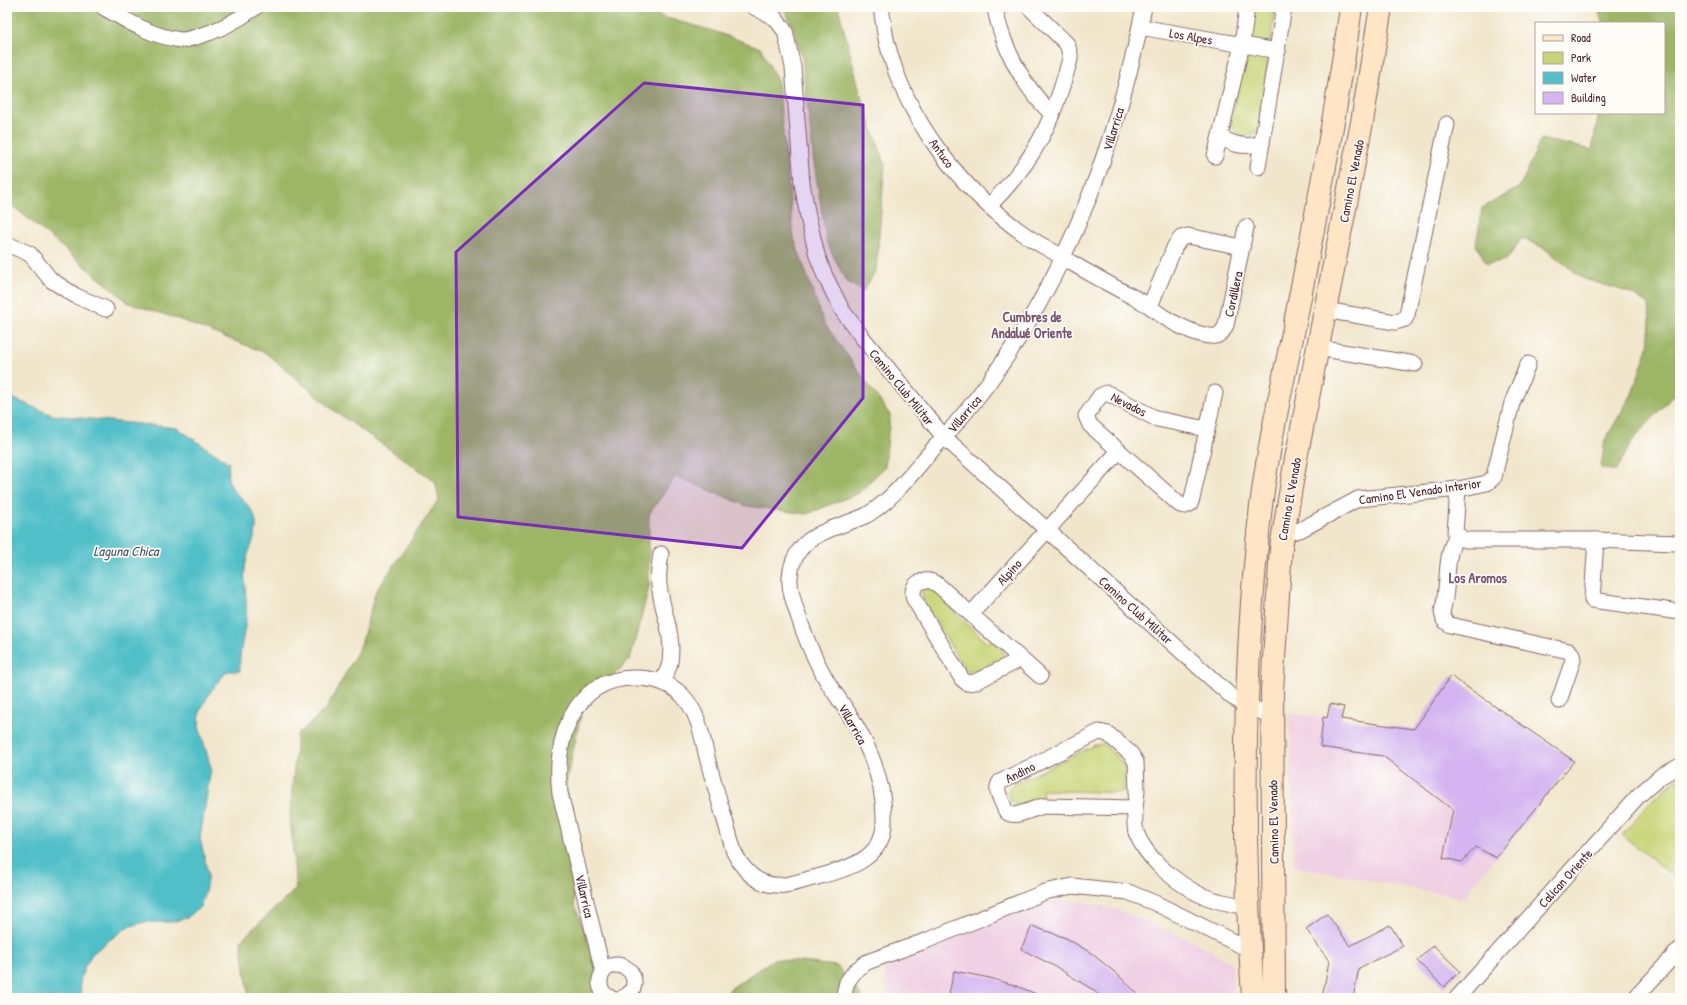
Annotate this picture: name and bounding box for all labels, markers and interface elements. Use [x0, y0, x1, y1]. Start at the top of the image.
legend [1535, 22, 1665, 114]
street label: Los Alpes [1168, 23, 1214, 49]
text: Road [1571, 29, 1591, 46]
text: Park [1571, 49, 1591, 66]
text: Water [1571, 69, 1597, 86]
text: Building [1571, 89, 1606, 106]
street label: Villarrica [1098, 105, 1128, 153]
street label: Antuco [925, 135, 959, 171]
street label: Camino El Venado [1334, 138, 1368, 224]
street label: Cordillera [1219, 270, 1247, 318]
district label: Cumbres de Andalué Oriente [992, 307, 1073, 342]
street label: Camino Club Militar [865, 345, 939, 429]
street label: Nevados [1108, 387, 1150, 421]
street label: Villarrica [943, 391, 985, 437]
street label: Camino El Venado [1273, 456, 1305, 542]
street label: Camino El Venado Interior [1357, 473, 1483, 509]
water label: Laguna Chica [93, 541, 160, 561]
street label: Alpino [992, 555, 1026, 589]
district label: Los Aromos [1449, 568, 1508, 587]
street label: Camino Club Militar [1095, 572, 1177, 648]
street label: Villarrica [834, 700, 872, 748]
street label: Andino [1002, 757, 1038, 787]
street label: Camino El Venado [1263, 780, 1283, 864]
street label: Calican Oriente [1534, 845, 1596, 911]
street label: Villarrica [571, 873, 599, 919]

